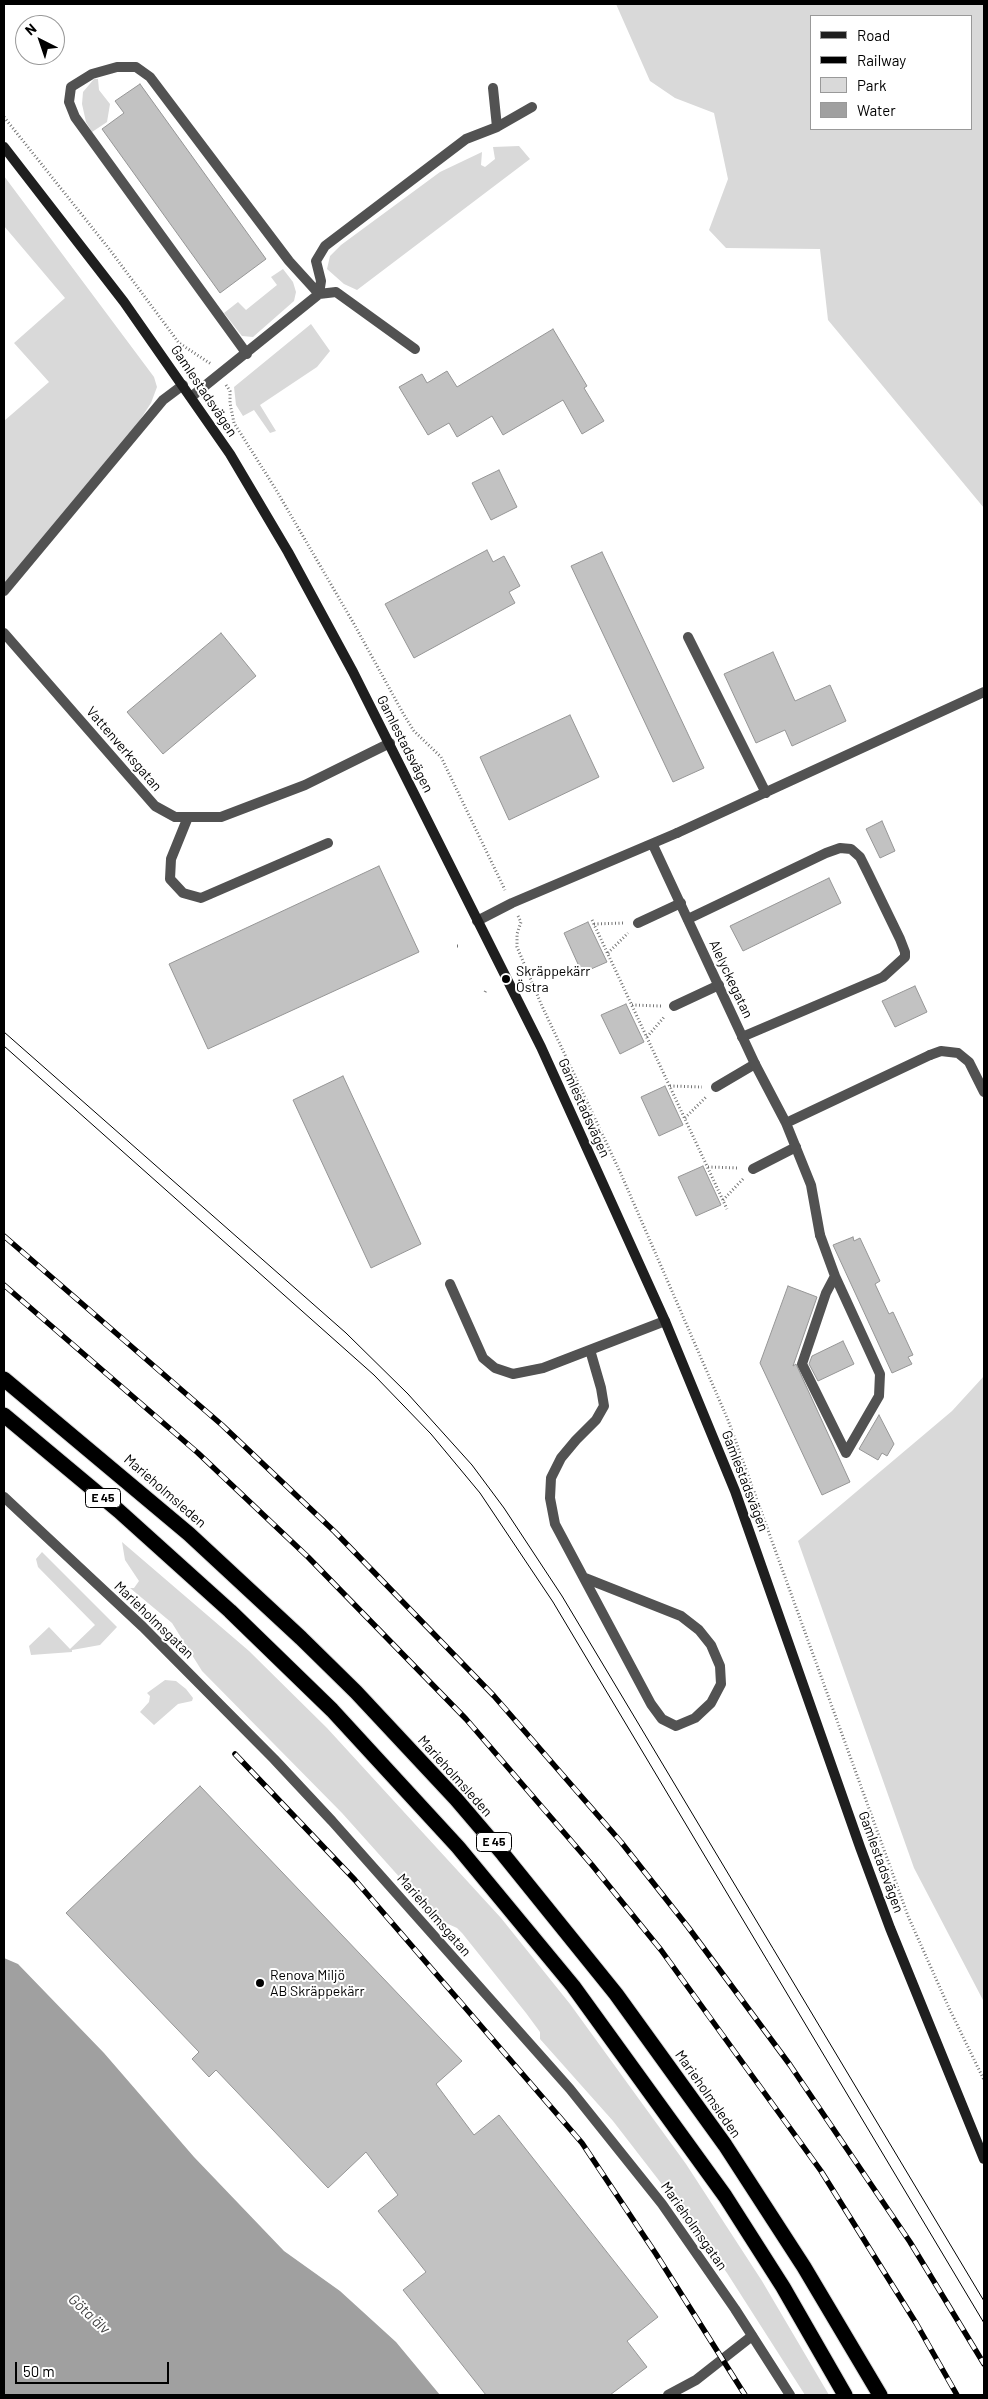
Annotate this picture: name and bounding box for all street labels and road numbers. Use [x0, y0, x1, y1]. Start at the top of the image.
street label: Gamlestadsvägen [167, 342, 241, 440]
street label: Gamlestadsvägen [373, 693, 437, 795]
street label: Vattenverksgatan [83, 703, 165, 795]
street label: Alelyckegatan [706, 937, 756, 1021]
street label: Gamlestadsvägen [555, 1056, 613, 1160]
street label: Gamlestadsvägen [718, 1428, 772, 1534]
street label: Marieholmsleden [121, 1451, 209, 1531]
road number: E 45 [86, 1489, 120, 1508]
street label: Marieholmsgatan [111, 1578, 197, 1662]
street label: Marieholmsleden [414, 1732, 496, 1820]
street label: Gamlestadsvägen [855, 1809, 907, 1915]
road number: E 45 [476, 1832, 512, 1851]
street label: Marieholmsgatan [393, 1870, 475, 1960]
street label: Marieholmsleden [672, 2047, 744, 2141]
street label: Marieholmsgatan [657, 2178, 731, 2274]

